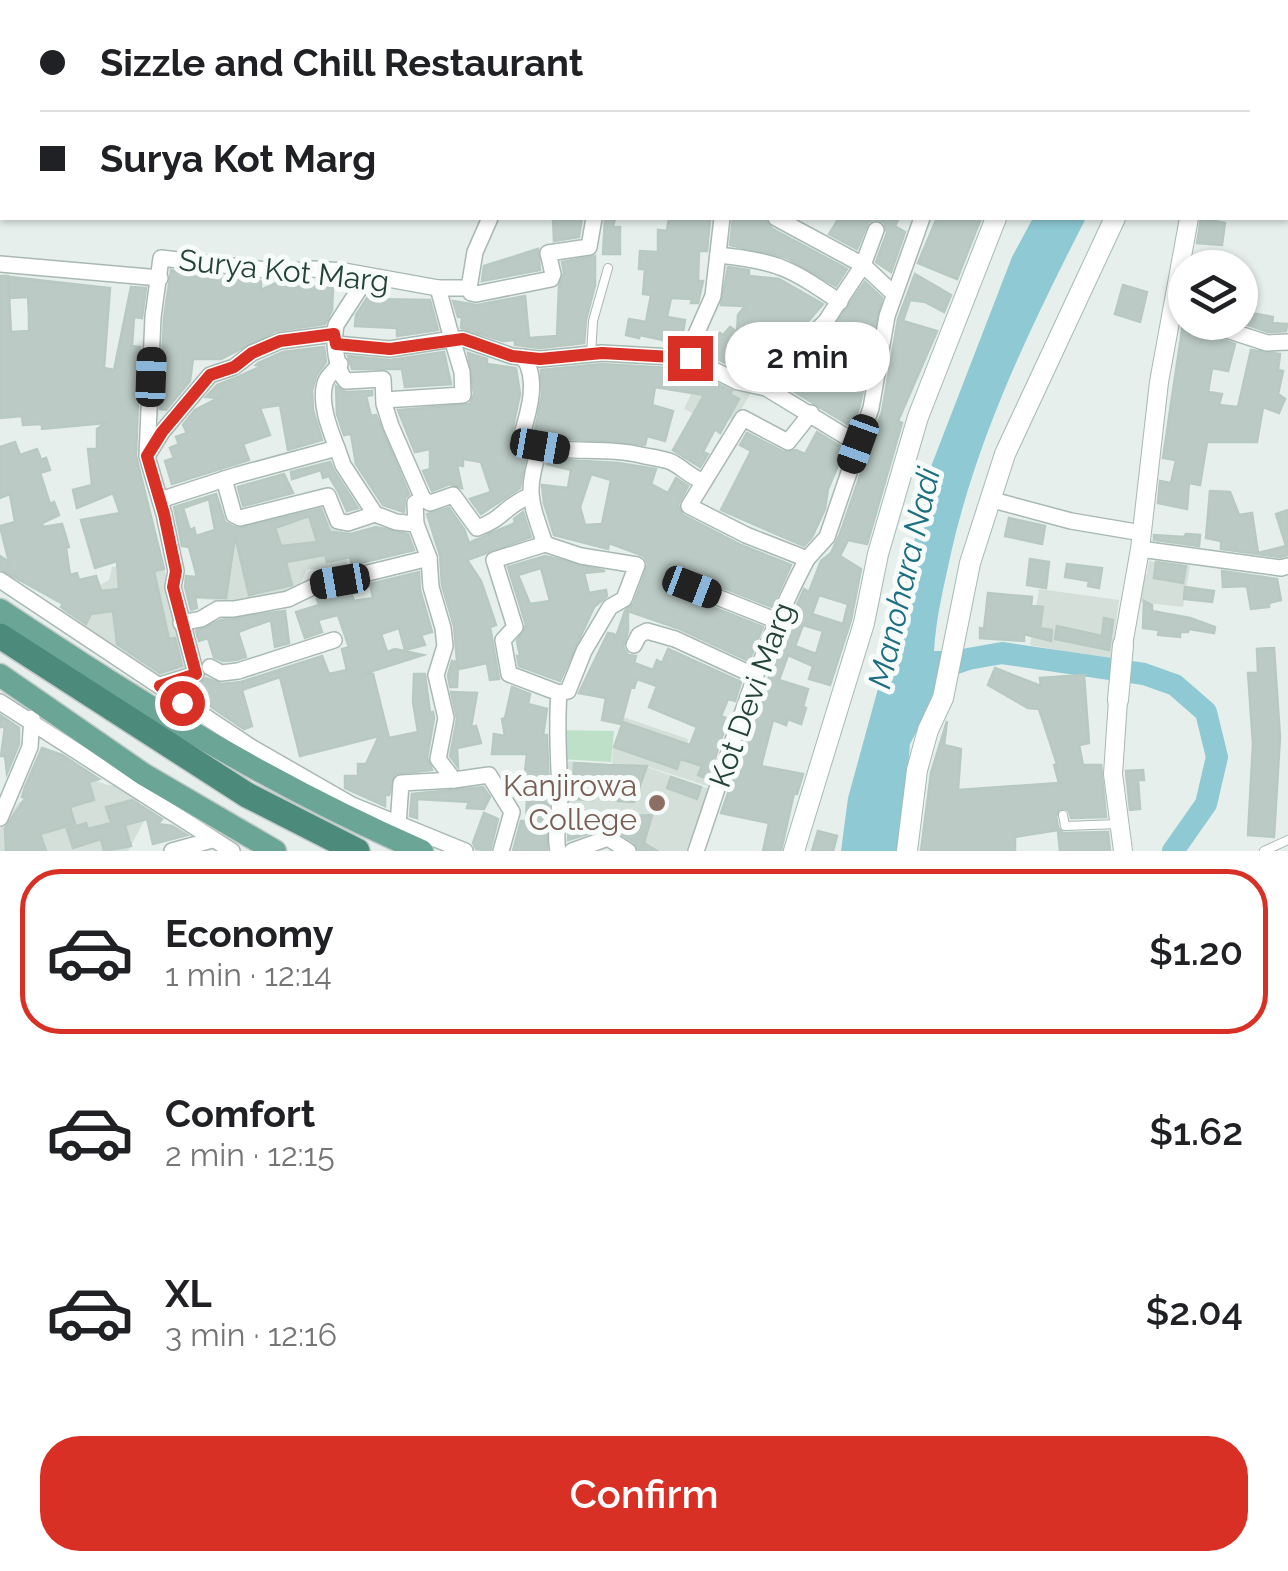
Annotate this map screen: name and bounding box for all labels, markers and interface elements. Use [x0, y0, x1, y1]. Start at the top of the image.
text: Sizzle and Chill Restaurant [100, 40, 583, 85]
text: Surya Kot Marg [100, 136, 376, 181]
street label: Surya Kot Marg [177, 242, 391, 299]
map controls [1168, 250, 1258, 340]
button: layers [1168, 250, 1258, 340]
callout: 2 min [725, 323, 890, 393]
route end [668, 336, 713, 381]
text: 2 min [767, 338, 848, 375]
car [135, 346, 167, 408]
car [834, 411, 882, 477]
car [508, 426, 572, 466]
water label: Manohara Nadi [860, 463, 947, 692]
car [308, 561, 372, 601]
car [659, 562, 725, 612]
street label: Kot Devi Marg [702, 598, 801, 792]
route start [160, 681, 205, 726]
place label: Kanjirowa College [503, 768, 637, 837]
marker: Kanjirowa College [646, 792, 668, 814]
icon: car [45, 907, 135, 997]
text: Economy [165, 911, 334, 956]
text: $1.20 [1149, 929, 1243, 974]
text: 1 min · 12:14 [165, 956, 332, 993]
icon: car [45, 1087, 135, 1177]
text: Comfort [165, 1091, 315, 1136]
text: $1.62 [1149, 1109, 1243, 1154]
text: 2 min · 12:15 [165, 1136, 335, 1173]
icon: car [45, 1267, 135, 1357]
text: XL [165, 1271, 212, 1316]
text: $2.04 [1145, 1289, 1243, 1334]
text: 3 min · 12:16 [165, 1316, 337, 1353]
button: Confirm [40, 1436, 1248, 1551]

